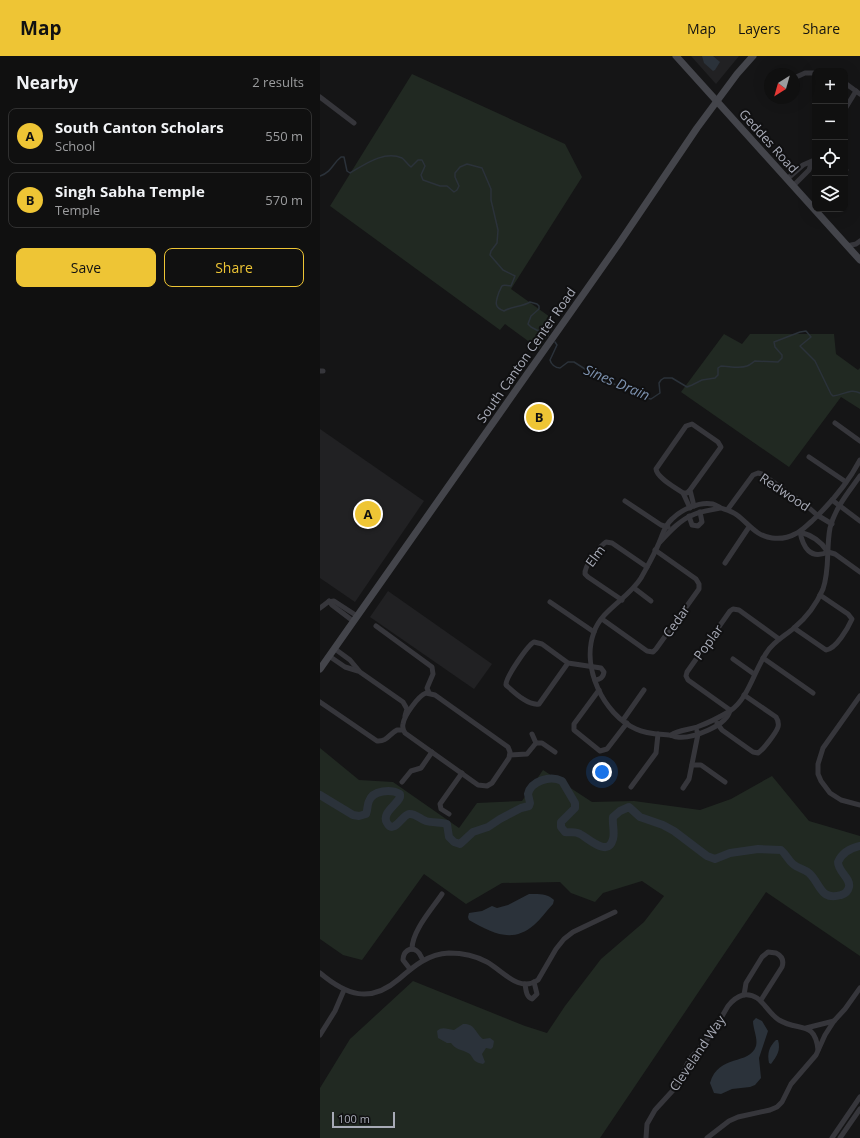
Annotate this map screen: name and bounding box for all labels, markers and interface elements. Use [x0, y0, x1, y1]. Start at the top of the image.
text: Map [20, 15, 61, 41]
text: Map [687, 19, 716, 38]
text: Layers [738, 19, 780, 38]
text: Share [802, 19, 840, 38]
north arrow [764, 68, 800, 104]
map controls [812, 68, 848, 212]
button: + [812, 68, 848, 104]
text: Nearby [16, 71, 78, 94]
text: 2 results [252, 73, 304, 91]
button: − [812, 104, 848, 140]
street label: Geddes Road [735, 105, 803, 177]
text: South Canton Scholars [55, 117, 224, 137]
text: A [26, 127, 34, 145]
text: 550 m [265, 127, 303, 145]
text: School [55, 137, 95, 155]
button: locate [812, 140, 848, 176]
button: layers [812, 176, 848, 212]
text: Singh Sabha Temple [55, 181, 205, 201]
text: B [26, 191, 34, 209]
text: 570 m [265, 191, 303, 209]
text: Temple [55, 201, 100, 219]
button: Save [16, 248, 156, 287]
button: Share [164, 248, 304, 287]
street label: South Canton Center Road [472, 284, 580, 426]
water label: Sines Drain [581, 360, 653, 404]
pin: B [526, 402, 552, 432]
street label: Redwood [756, 469, 814, 515]
pin: A [355, 499, 381, 529]
street label: Elm [581, 542, 609, 570]
street label: Cedar [658, 601, 694, 641]
street label: Poplar [689, 620, 727, 663]
your location [592, 762, 612, 782]
street label: Cleveland Way [665, 1011, 729, 1095]
scale bar [332, 1110, 395, 1129]
text: 100 m [338, 1111, 370, 1126]

